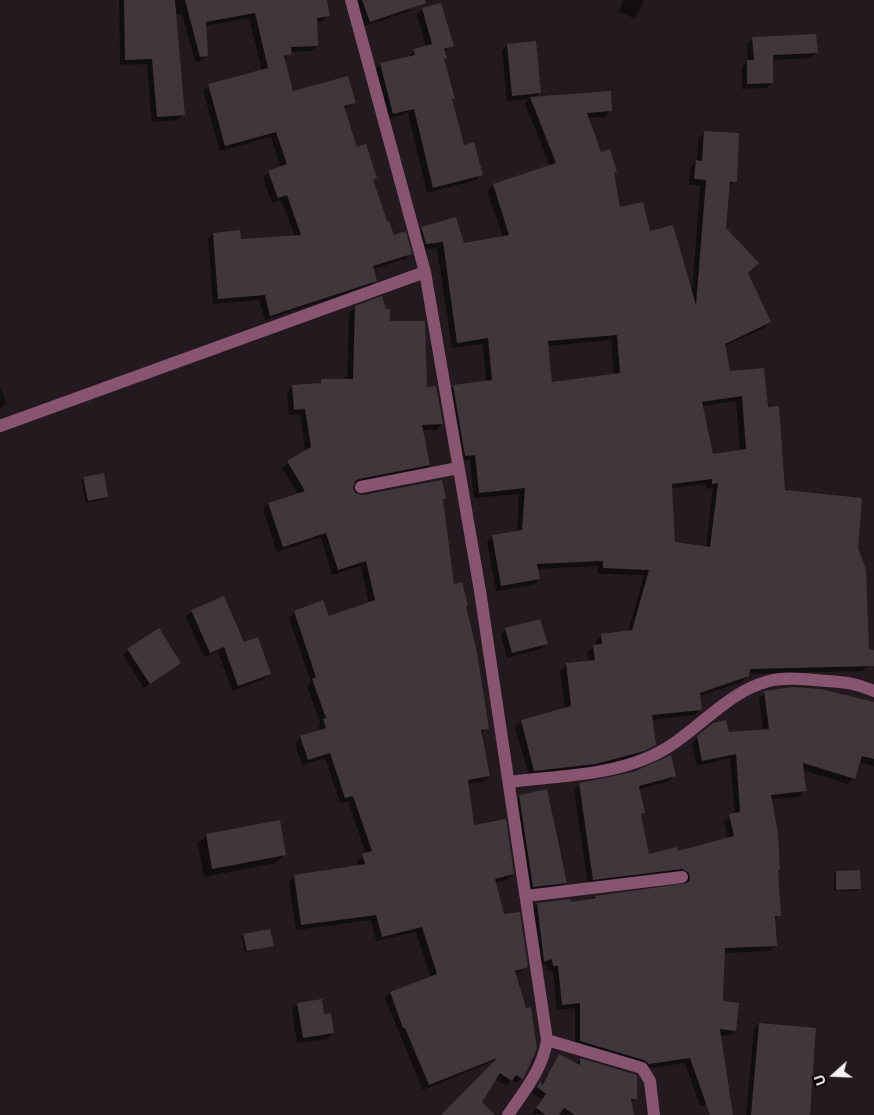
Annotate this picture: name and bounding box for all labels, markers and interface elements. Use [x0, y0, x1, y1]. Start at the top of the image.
north arrow [809, 1050, 859, 1100]
text: U [811, 1073, 829, 1088]

